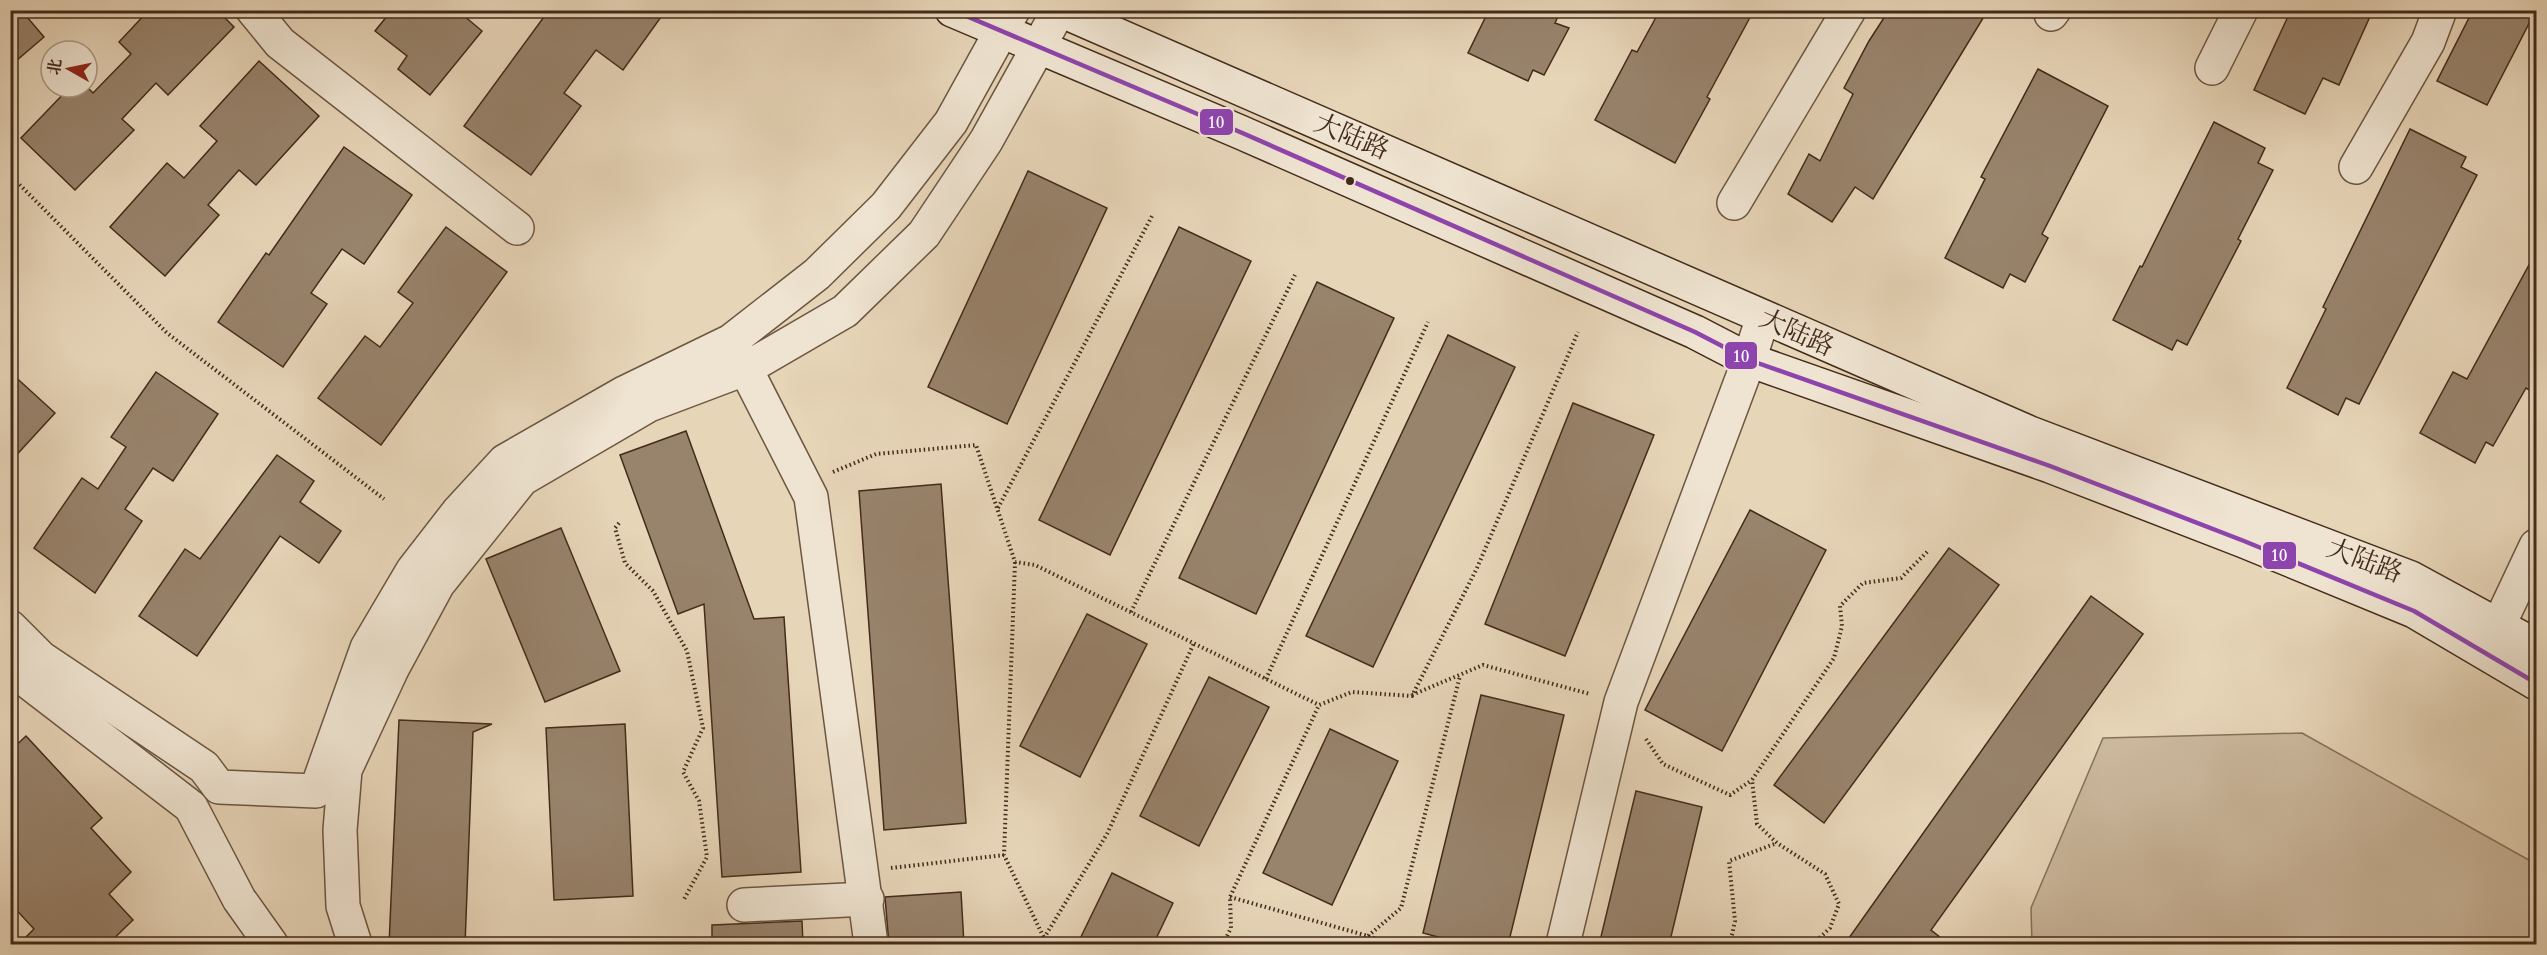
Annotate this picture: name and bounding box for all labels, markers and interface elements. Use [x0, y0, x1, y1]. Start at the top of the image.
north arrow [39, 39, 99, 99]
text: 北 [43, 57, 67, 76]
street label: 大陆路 [1309, 105, 1395, 168]
line badge: 10 [1199, 108, 1234, 136]
text: 10 [1208, 112, 1224, 134]
unlabelled marker [1344, 175, 1356, 187]
street label: 大陆路 [1754, 301, 1840, 364]
line badge: 10 [1724, 341, 1758, 370]
text: 10 [1733, 346, 1749, 368]
street label: 大陆路 [2322, 530, 2408, 591]
line badge: 10 [2262, 541, 2297, 570]
text: 10 [2271, 545, 2287, 567]

